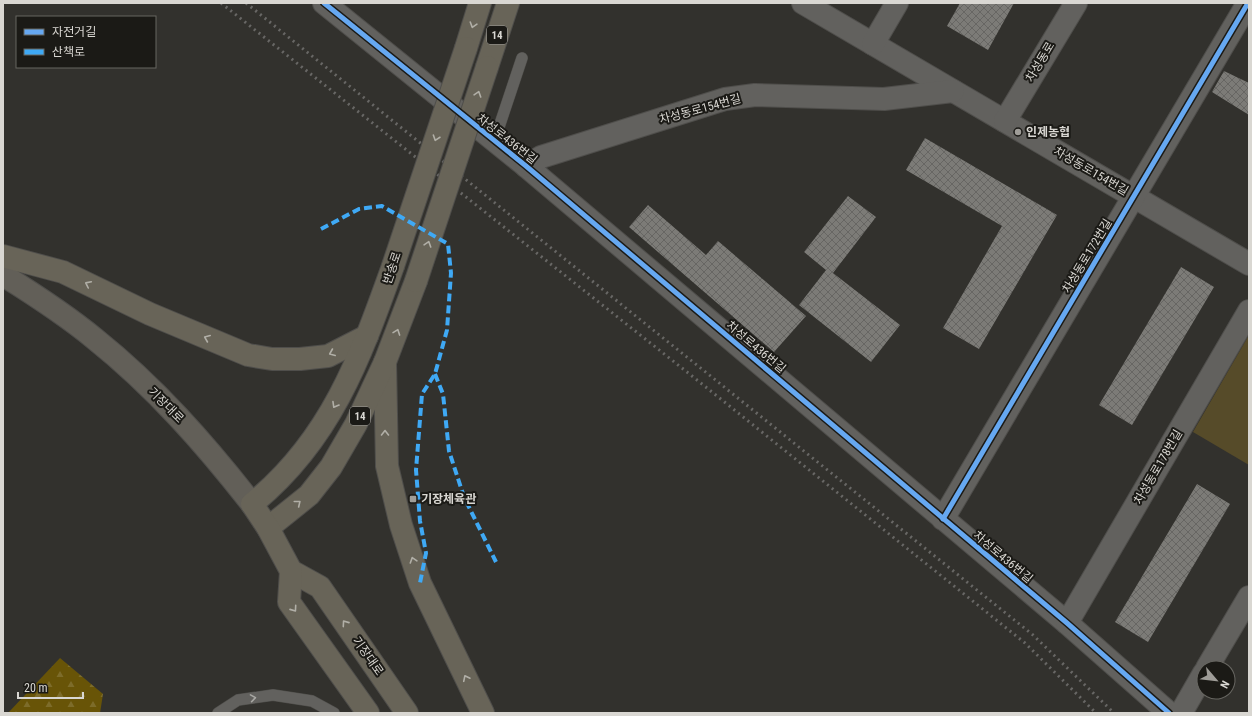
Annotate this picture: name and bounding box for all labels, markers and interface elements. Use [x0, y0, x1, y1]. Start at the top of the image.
legend [16, 16, 156, 68]
one-way arrow [469, 22, 478, 29]
text: 자전거길 [52, 25, 96, 39]
road number: 14 [487, 26, 507, 44]
street label: 차성동로 [1023, 39, 1057, 85]
text: 산책로 [52, 45, 85, 59]
one-way arrow [473, 91, 482, 98]
street label: 차성동로154번길 [658, 91, 742, 127]
street label: 차성로436번길 [474, 111, 540, 167]
place label: 인제농협 [1026, 125, 1070, 139]
marker: 인제농협 [1013, 127, 1023, 137]
one-way arrow [432, 134, 441, 141]
street label: 차성동로154번길 [1051, 144, 1131, 198]
street label: 차성동로172번길 [1059, 216, 1115, 296]
one-way arrow [423, 241, 432, 248]
street label: 반송로 [380, 250, 404, 286]
one-way arrow [85, 281, 93, 289]
street label: 차성로436번길 [724, 318, 788, 376]
one-way arrow [392, 328, 401, 335]
one-way arrow [203, 334, 210, 342]
one-way arrow [329, 349, 336, 357]
street label: 기장대로 [145, 384, 187, 426]
one-way arrow [333, 401, 340, 408]
road number: 14 [350, 407, 370, 425]
street label: 차성동로178번길 [1131, 427, 1185, 507]
one-way arrow [381, 430, 389, 436]
place label: 기장체육관 [421, 492, 476, 506]
marker: 기장체육관 [408, 494, 418, 504]
one-way arrow [294, 501, 301, 508]
street label: 차성로436번길 [971, 528, 1035, 586]
one-way arrow [409, 556, 417, 563]
one-way arrow [289, 604, 296, 611]
one-way arrow [342, 620, 350, 627]
street label: 기장대로 [350, 634, 386, 678]
north arrow [1196, 660, 1236, 700]
scale bar [18, 674, 83, 700]
one-way arrow [463, 675, 471, 682]
text: N [1217, 678, 1232, 691]
text: 20 m [24, 681, 48, 695]
one-way arrow [250, 694, 256, 703]

